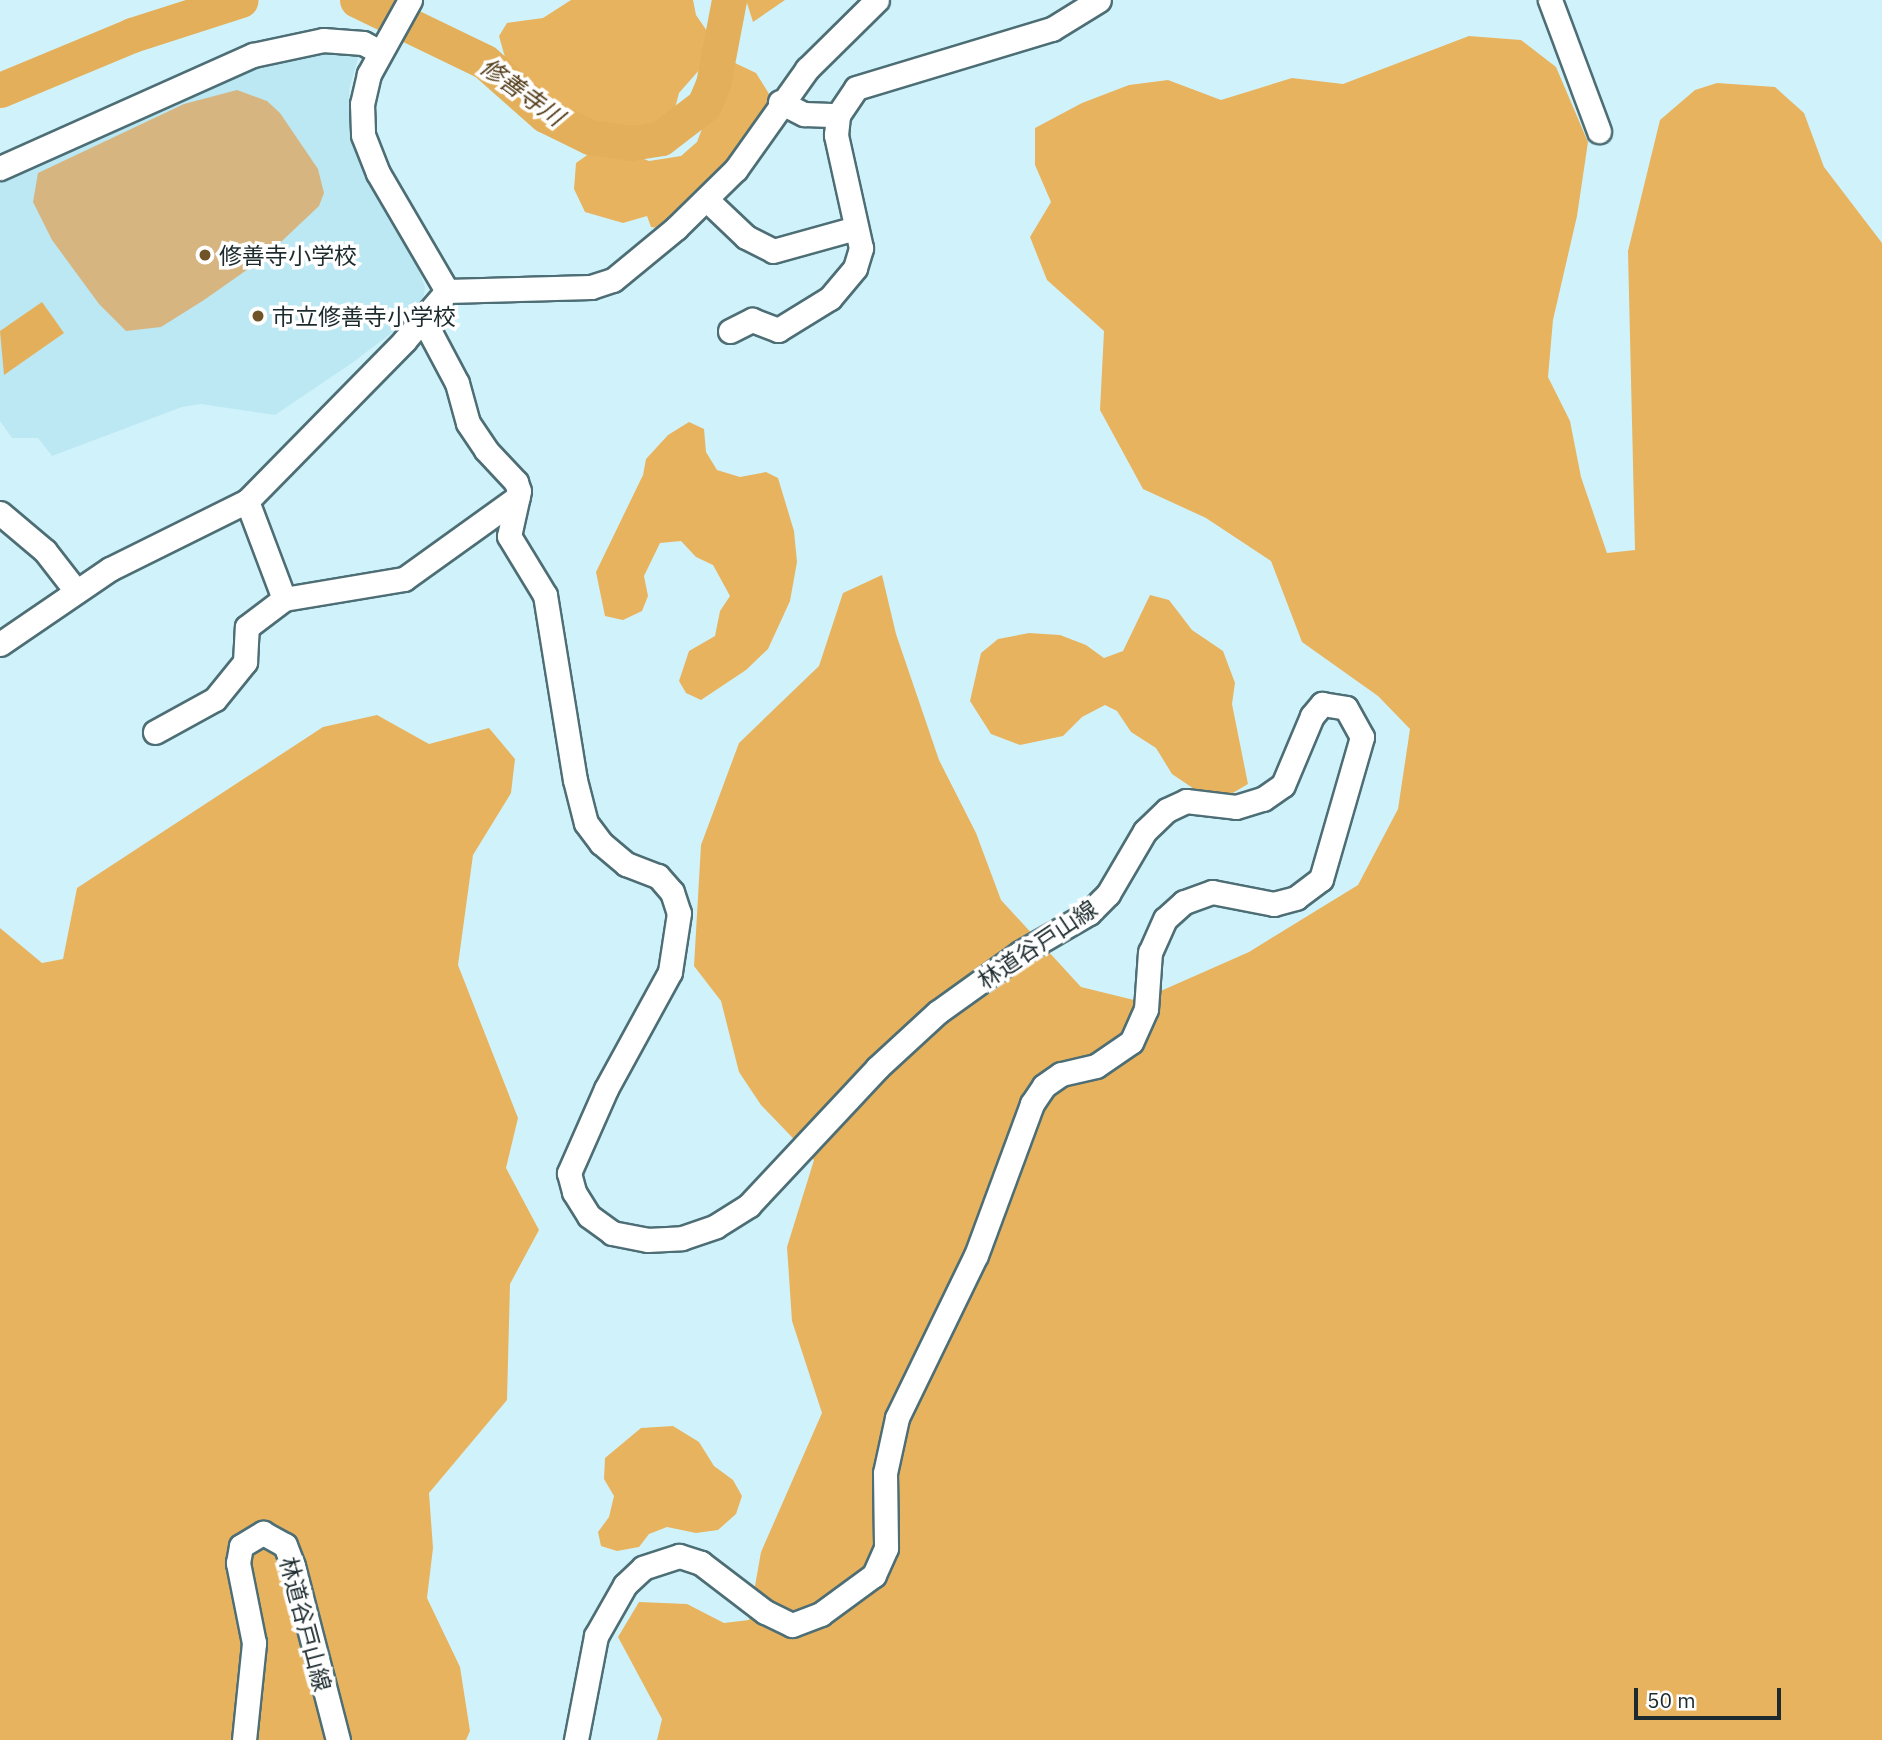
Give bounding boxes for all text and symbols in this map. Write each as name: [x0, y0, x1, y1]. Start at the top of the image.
water label: 修善寺川: [475, 52, 569, 132]
place label: 修善寺小学校: [219, 241, 357, 269]
marker: 修善寺小学校: [197, 247, 213, 263]
place label: 市立修善寺小学校: [272, 302, 456, 330]
marker: 市立修善寺小学校: [250, 308, 266, 324]
street label: 林道谷戸山線: [972, 894, 1102, 994]
street label: 林道谷戸山線: [275, 1554, 337, 1694]
scale bar: [1637, 1674, 1784, 1718]
text: 50 m: [1647, 1686, 1696, 1714]

